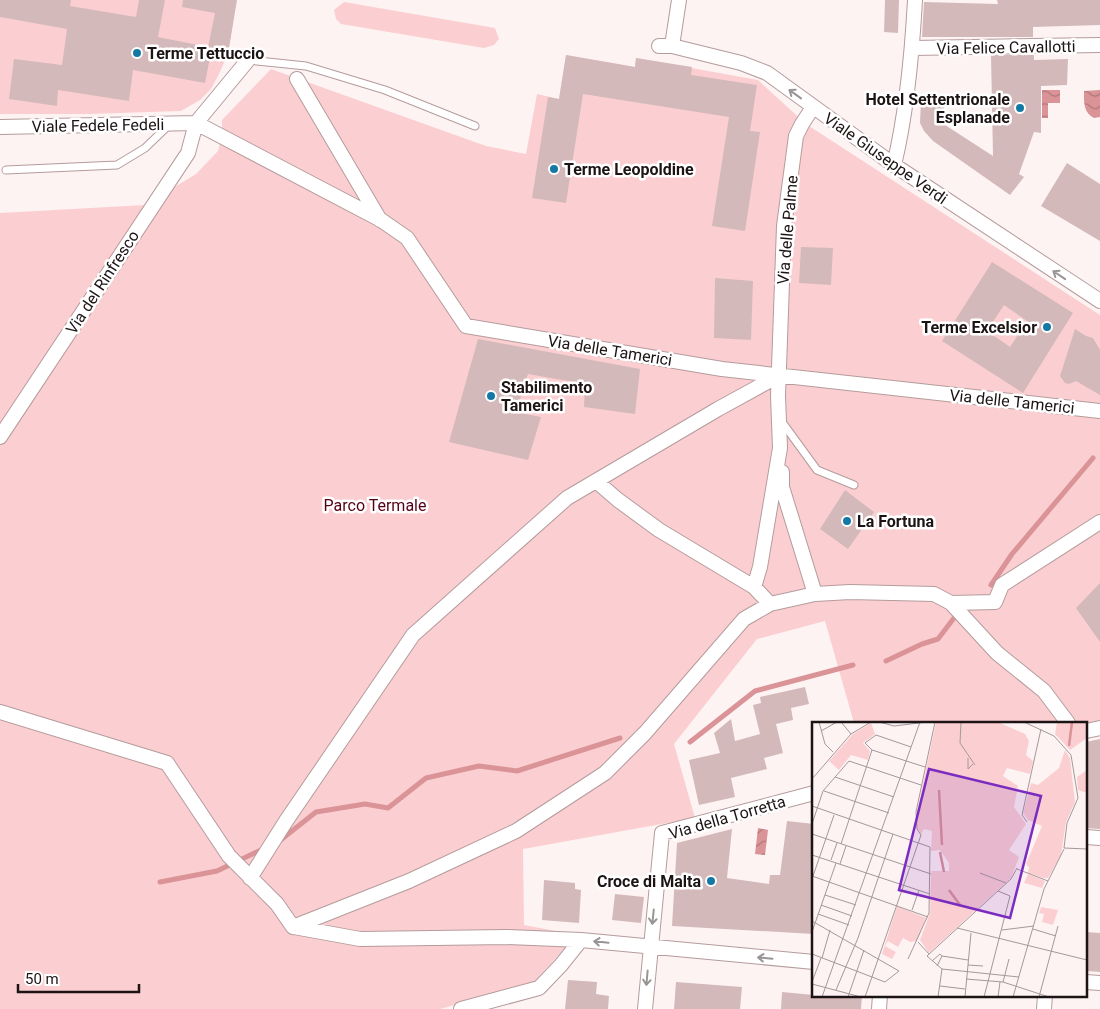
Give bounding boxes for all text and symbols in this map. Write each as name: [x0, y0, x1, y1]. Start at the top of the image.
street label: Via Felice Cavallotti: [936, 37, 1076, 58]
place label: Terme Tettuccio: [147, 44, 264, 63]
marker: Terme Tettuccio: [131, 47, 143, 59]
one-way arrow: [788, 89, 802, 99]
place label: Hotel Settentrionale Esplanade: [866, 90, 1010, 127]
marker: Hotel Settentrionale Esplanade: [1014, 102, 1026, 114]
street label: Viale Giuseppe Verdi: [820, 109, 951, 208]
street label: Viale Fedele Fedeli: [32, 115, 164, 136]
place label: Terme Leopoldine: [564, 160, 694, 179]
marker: Terme Leopoldine: [548, 163, 560, 175]
street label: Via delle Palme: [773, 175, 802, 285]
street label: Via del Rinfresco: [62, 227, 143, 338]
one-way arrow: [1053, 269, 1067, 279]
place label: Terme Excelsior: [921, 318, 1037, 337]
marker: Terme Excelsior: [1041, 321, 1053, 333]
street label: Via delle Tamerici: [546, 331, 673, 370]
place label: Stabilimento Tamerici: [501, 378, 592, 415]
street label: Via delle Tamerici: [948, 385, 1075, 418]
marker: Stabilimento Tamerici: [485, 390, 497, 402]
park label: Parco Termale: [324, 496, 426, 515]
place label: La Fortuna: [857, 512, 934, 531]
marker: La Fortuna: [841, 515, 853, 527]
inset map: [812, 722, 1088, 996]
street label: Via della Torretta: [667, 792, 788, 843]
place label: Croce di Malta: [597, 872, 701, 891]
marker: Croce di Malta: [705, 875, 717, 887]
one-way arrow: [648, 908, 658, 924]
one-way arrow: [594, 937, 610, 947]
one-way arrow: [758, 953, 774, 963]
scale bar: [18, 962, 139, 994]
text: 50 m: [25, 970, 59, 988]
one-way arrow: [643, 970, 652, 986]

